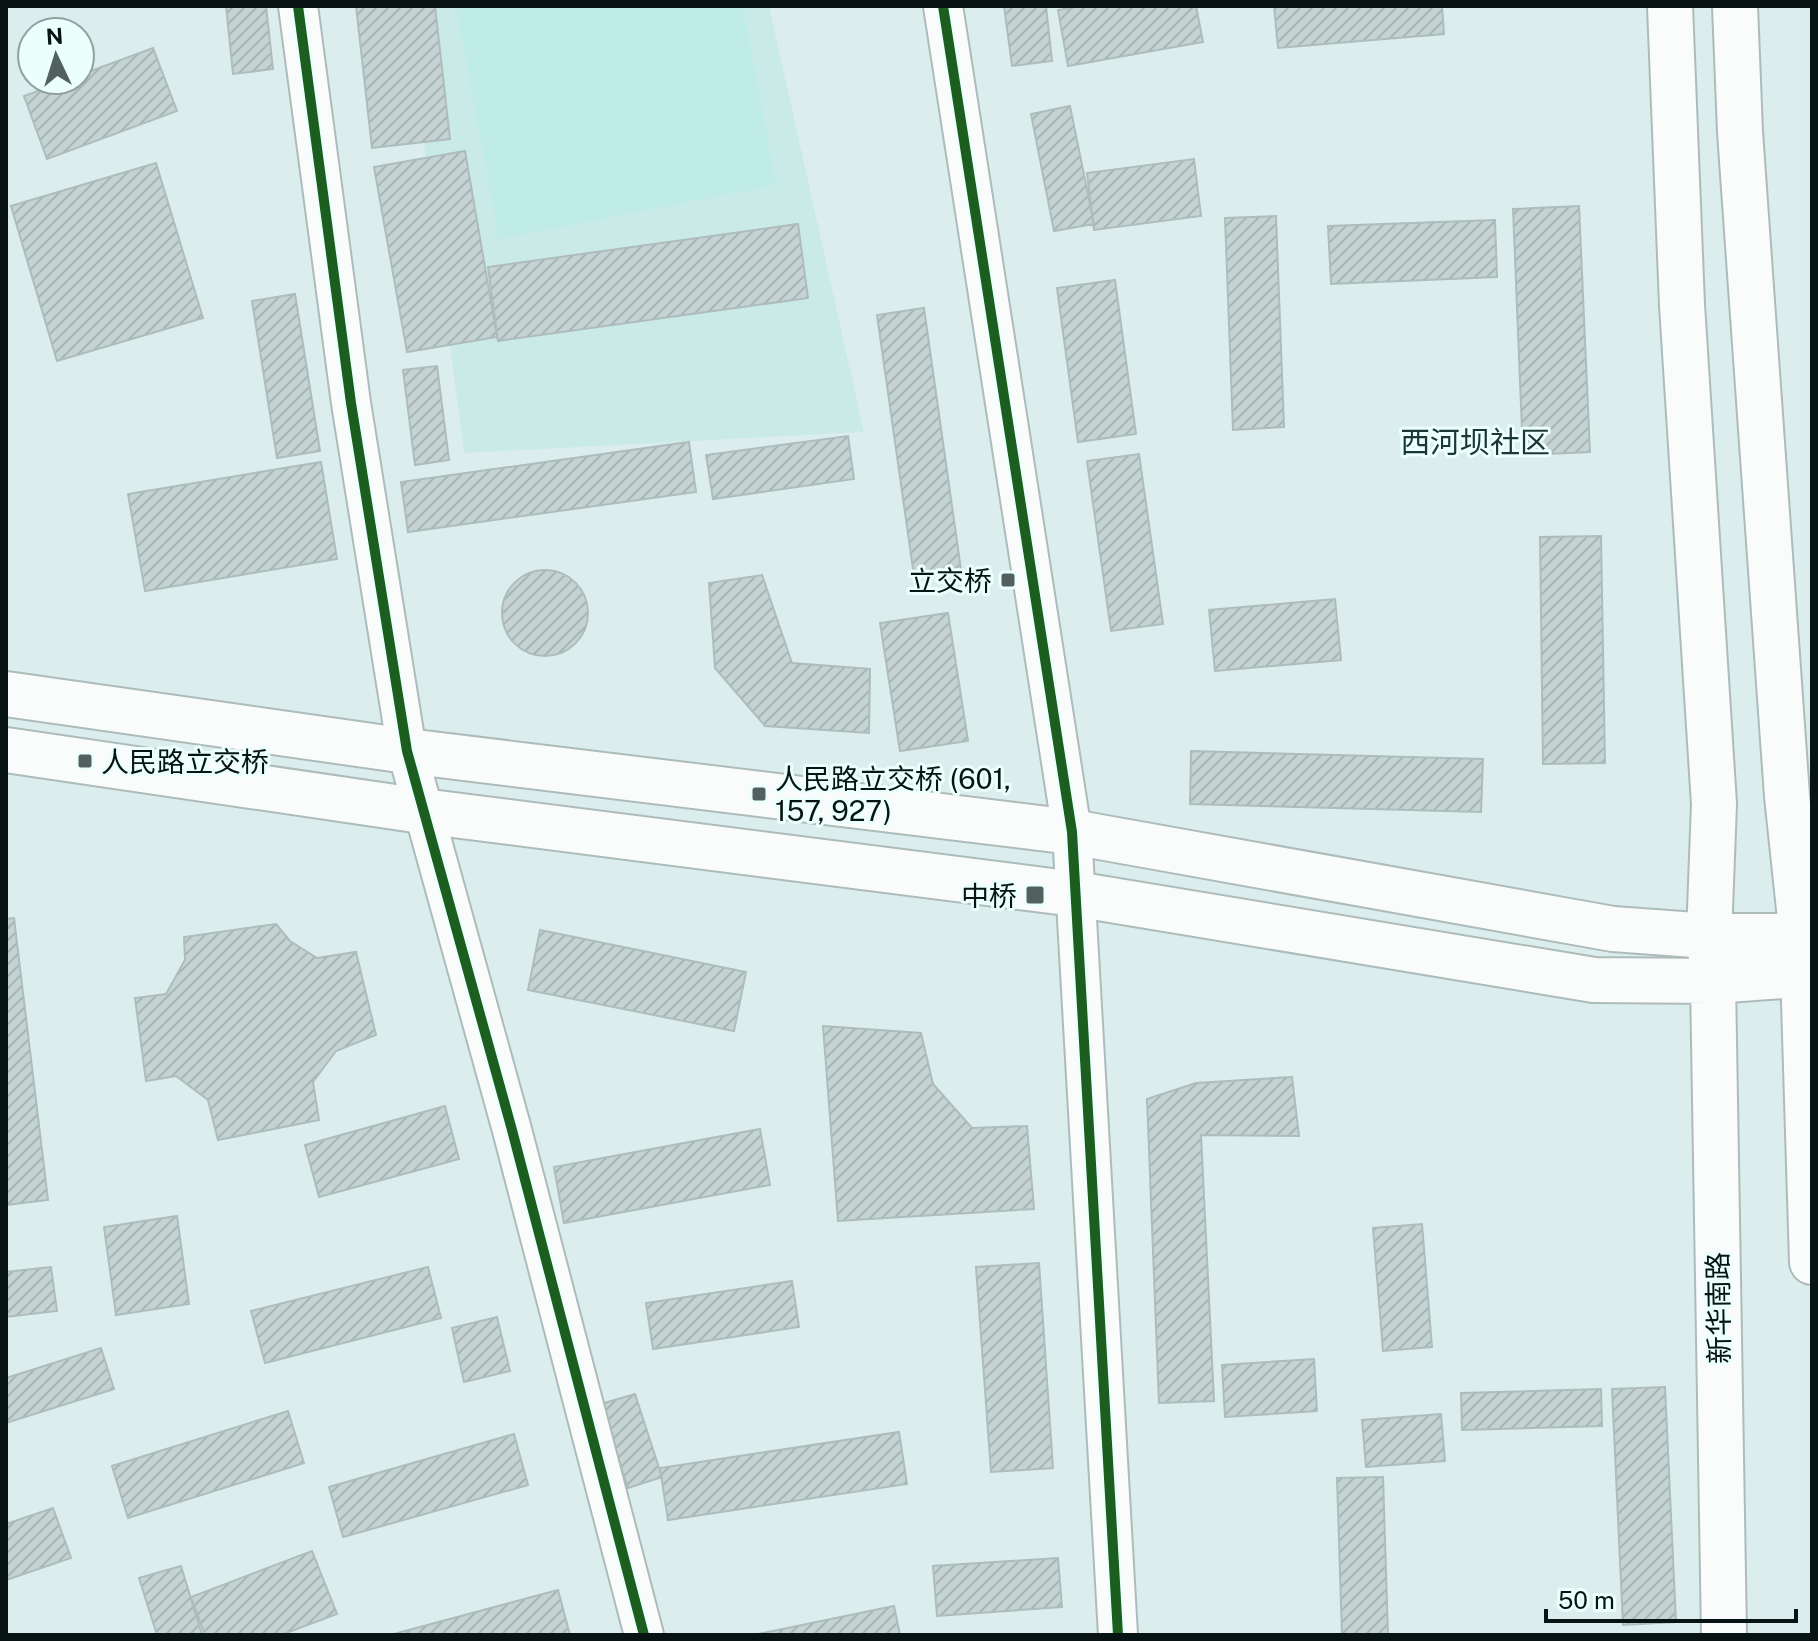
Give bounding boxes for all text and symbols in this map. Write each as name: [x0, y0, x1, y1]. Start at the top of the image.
north arrow: [16, 16, 96, 96]
text: N: [45, 22, 64, 50]
district label: 西河坝社区: [1400, 424, 1550, 460]
place label: 立交桥: [908, 564, 992, 597]
marker: 立交桥: [999, 571, 1017, 589]
place label: 人民路立交桥: [101, 745, 269, 778]
marker: 人民路立交桥: [76, 752, 94, 770]
place label: 人民路立交桥 (601, 157, 927): [775, 762, 1011, 827]
marker: 人民路立交桥 (601, 157, 927): [750, 785, 768, 803]
place label: 中桥: [961, 879, 1017, 912]
marker: 中桥: [1024, 884, 1046, 906]
street label: 新华南路: [1701, 1252, 1735, 1364]
scale bar: [1546, 1573, 1796, 1623]
text: 50 m: [1558, 1586, 1615, 1614]

